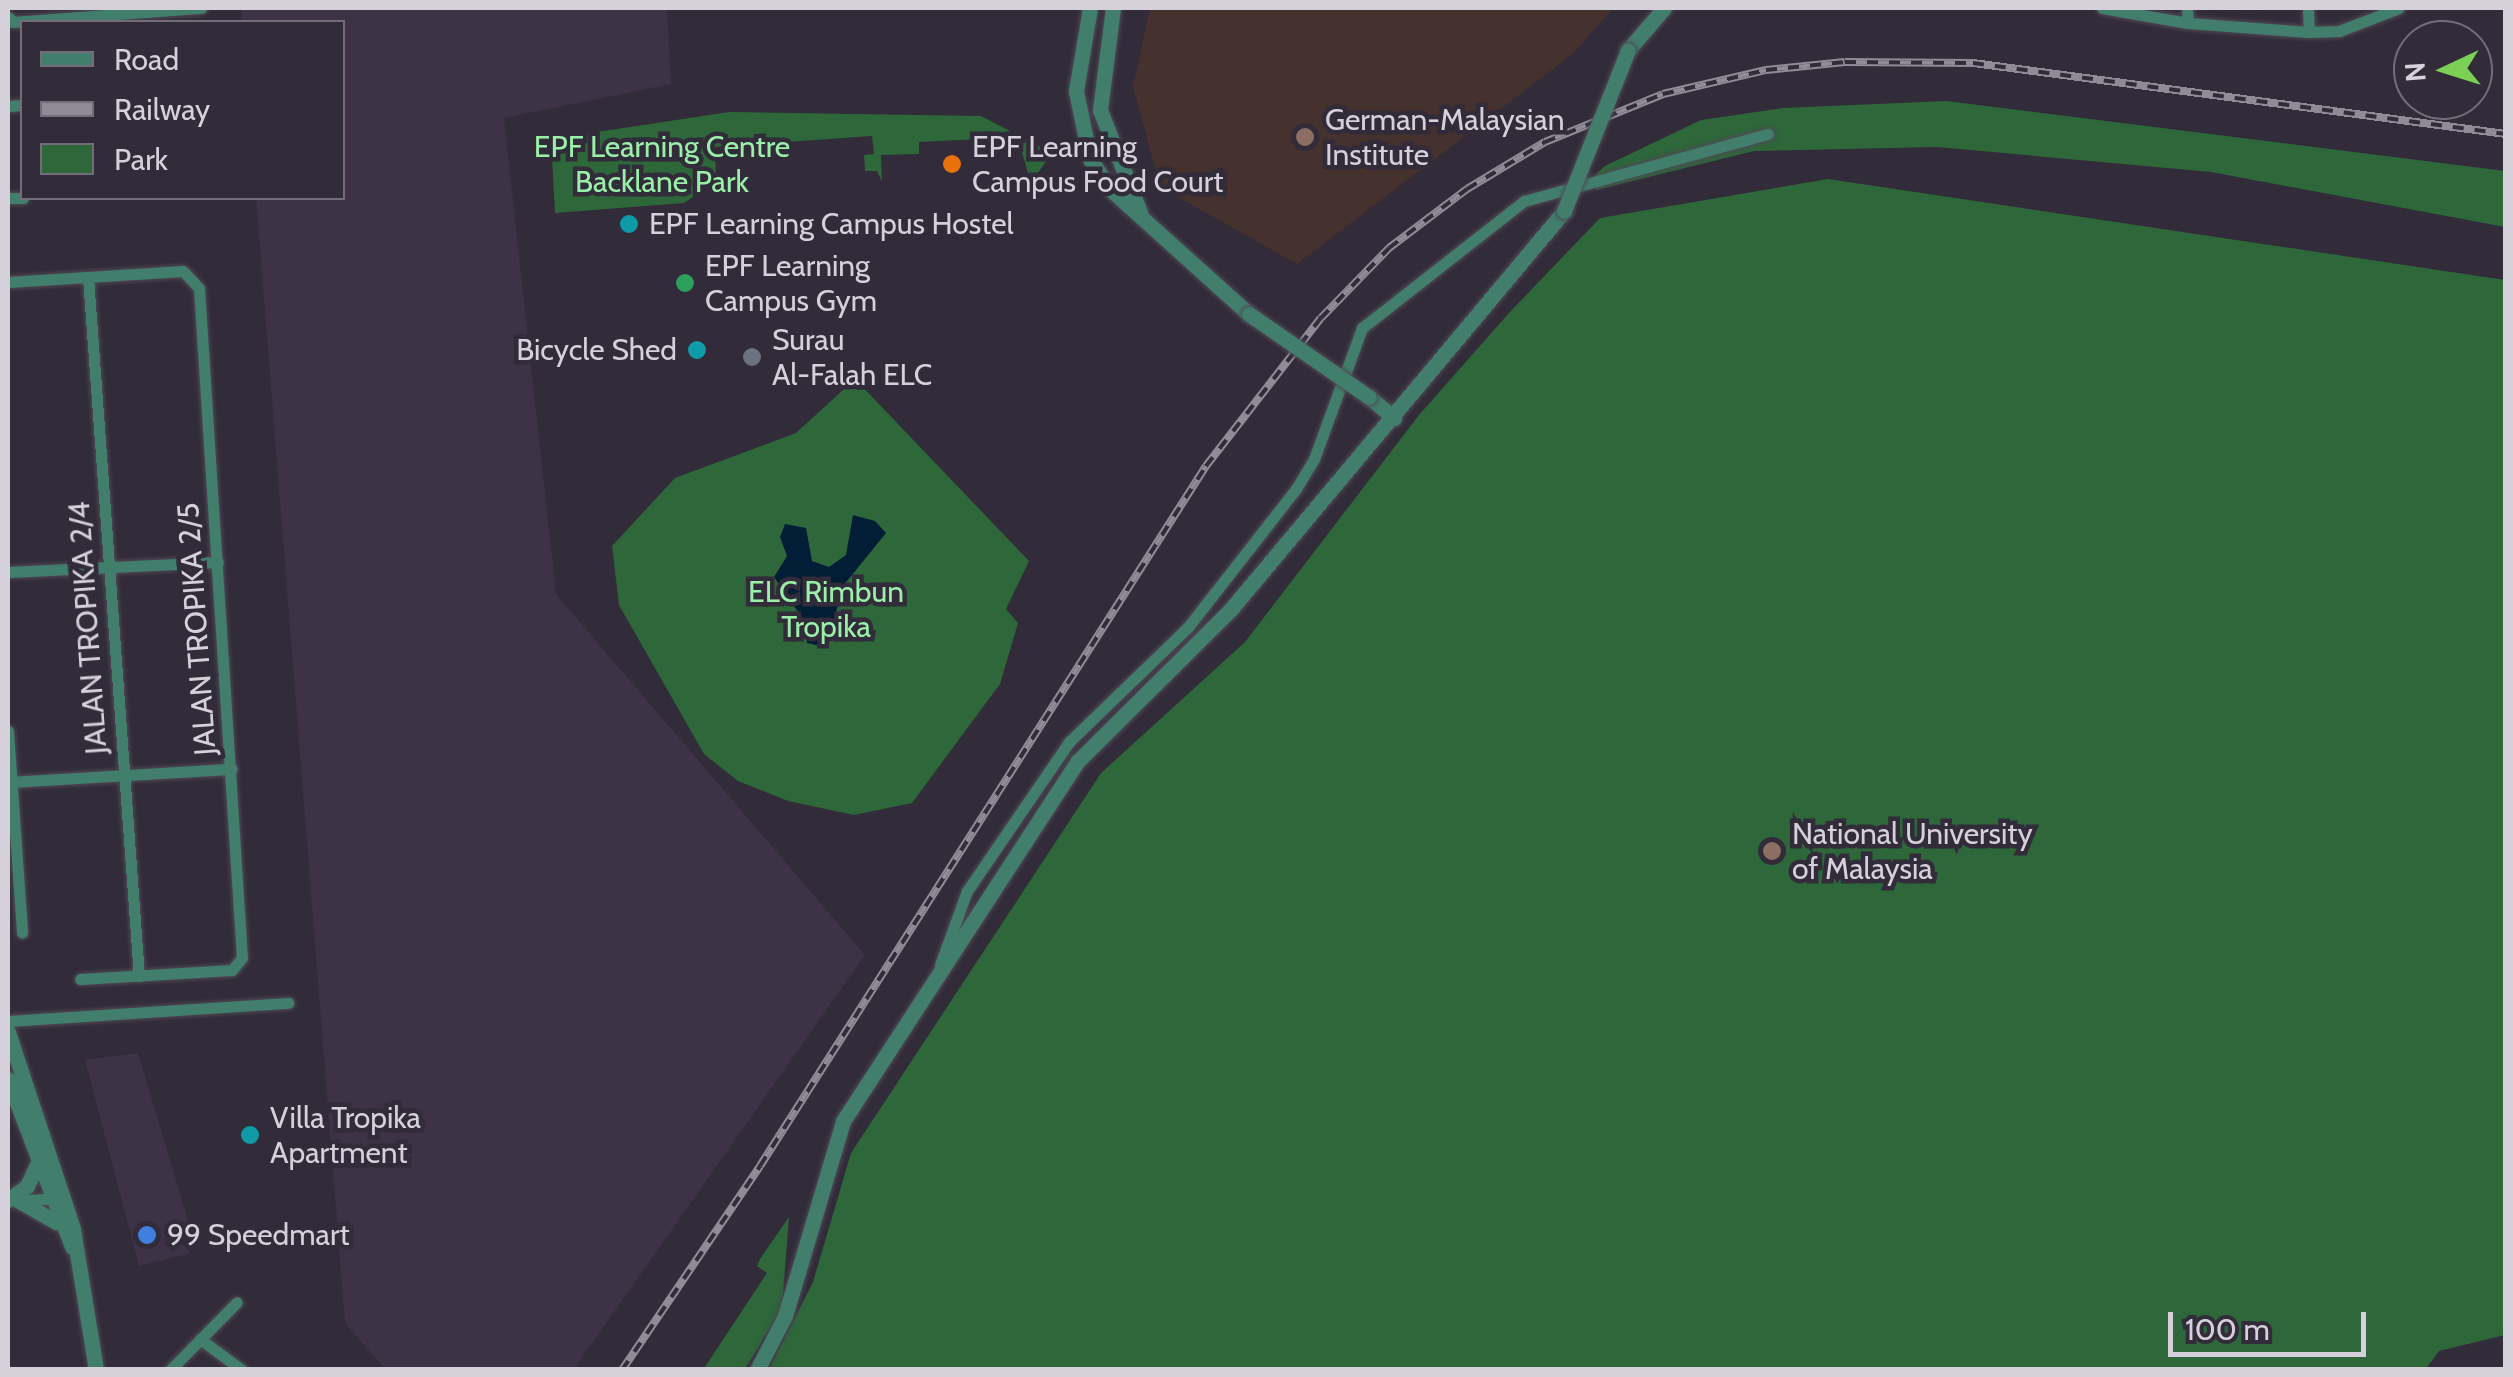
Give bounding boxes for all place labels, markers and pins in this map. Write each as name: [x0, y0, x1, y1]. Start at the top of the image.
place label: German-Malaysian Institute: [1325, 102, 1564, 172]
marker: German-Malaysian Institute: [1294, 126, 1316, 148]
place label: EPF Learning Campus Food Court: [972, 129, 1223, 200]
marker: EPF Learning Campus Food Court: [941, 153, 963, 175]
place label: EPF Learning Campus Hostel: [649, 206, 1014, 242]
marker: EPF Learning Campus Hostel: [618, 213, 640, 235]
place label: EPF Learning Campus Gym: [705, 248, 877, 318]
marker: EPF Learning Campus Gym: [674, 272, 696, 294]
place label: Surau Al-Falah ELC: [772, 322, 932, 392]
place label: Bicycle Shed: [516, 332, 677, 368]
marker: Bicycle Shed: [686, 339, 708, 361]
marker: Surau Al-Falah ELC: [741, 346, 763, 368]
place label: National University of Malaysia: [1792, 816, 2033, 886]
marker: National University of Malaysia: [1761, 840, 1783, 862]
place label: Villa Tropika Apartment: [270, 1100, 421, 1170]
marker: Villa Tropika Apartment: [239, 1124, 261, 1146]
place label: 99 Speedmart: [167, 1217, 350, 1253]
marker: 99 Speedmart: [136, 1224, 158, 1246]

